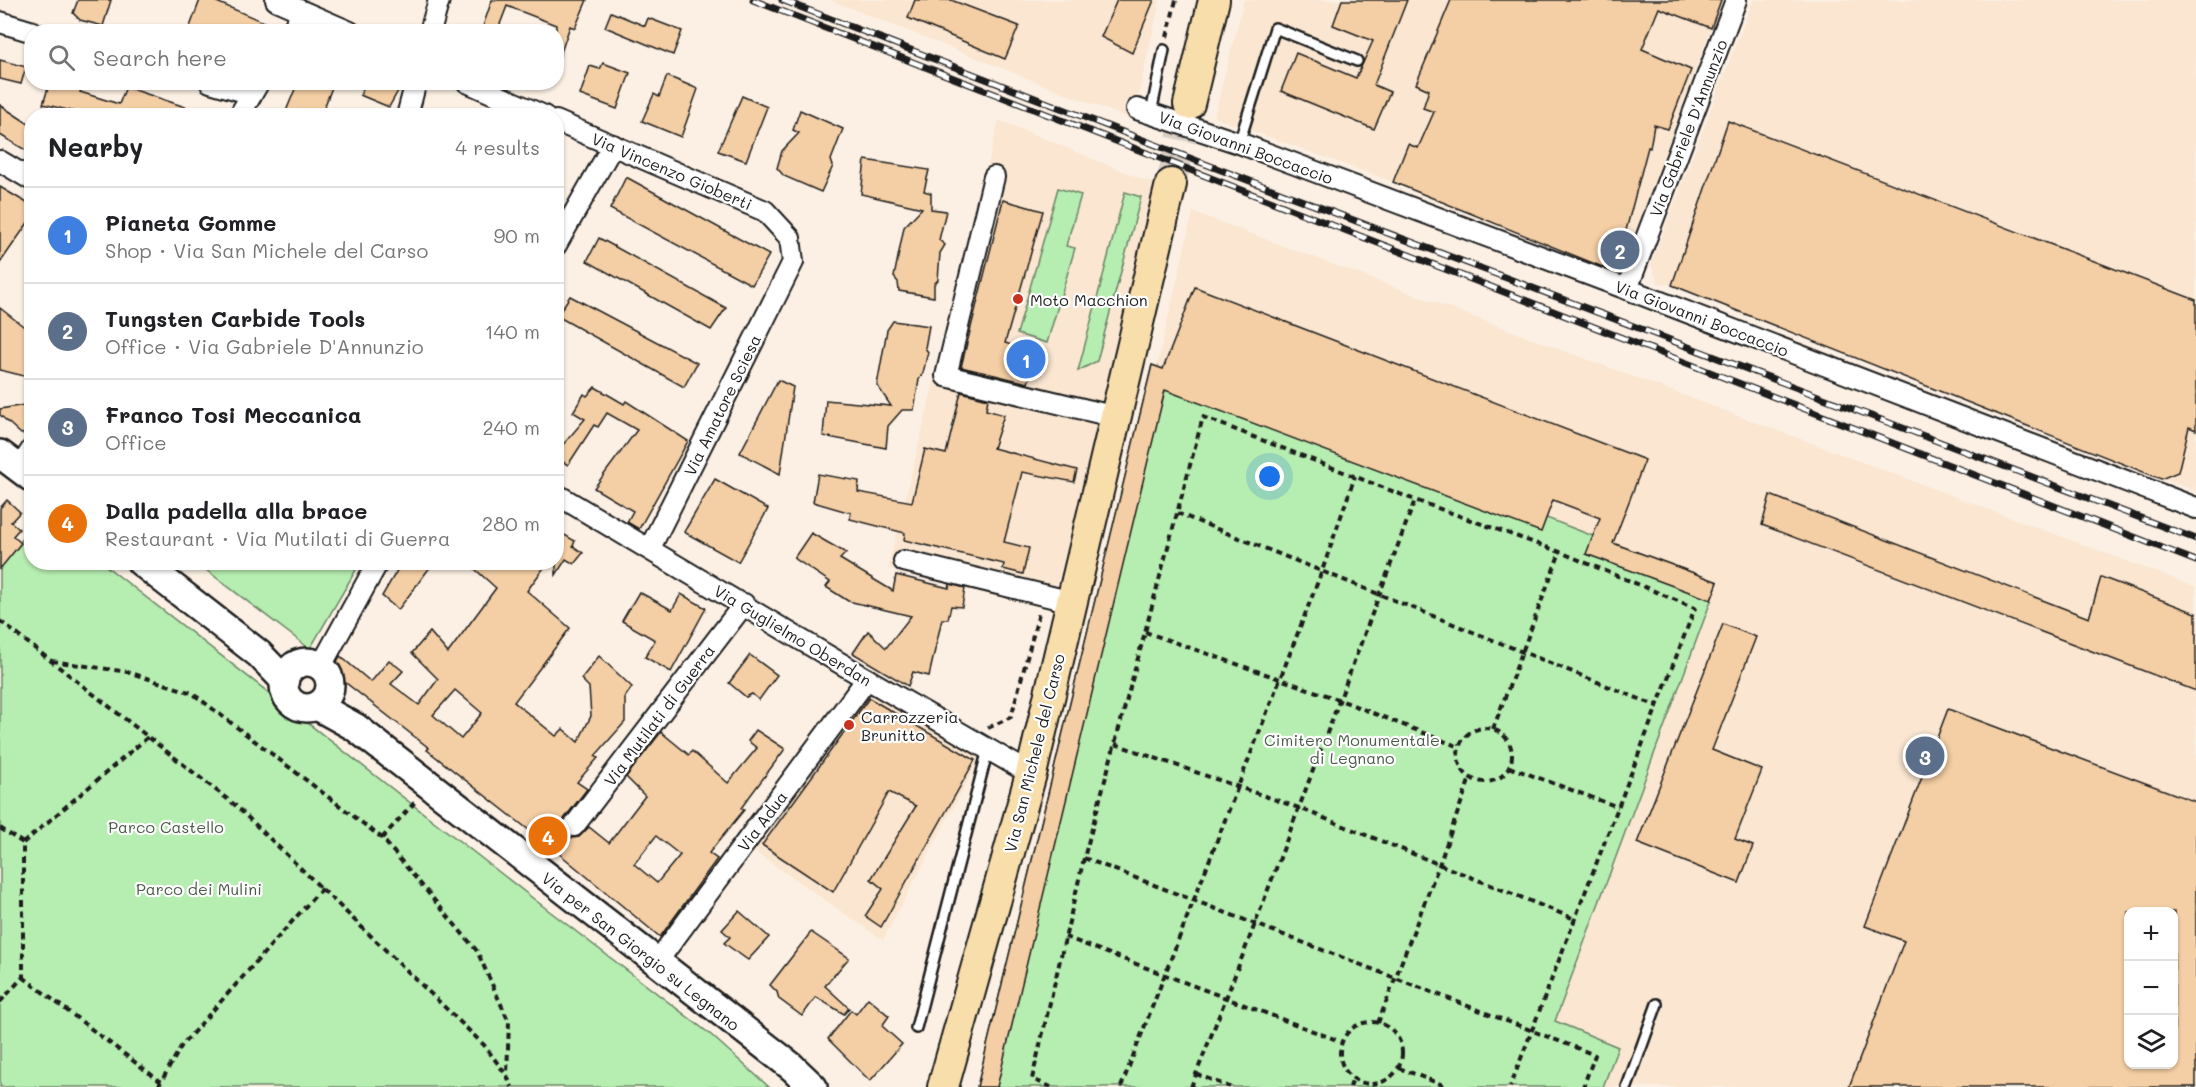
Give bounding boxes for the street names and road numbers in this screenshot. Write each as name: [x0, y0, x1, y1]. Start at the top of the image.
street label: Via Gabriele D'Annunzio: [1644, 36, 1732, 220]
street label: Via Giovanni Boccaccio: [1156, 106, 1336, 188]
street label: Via Vincenzo Gioberti: [589, 128, 755, 214]
street label: Via Giovanni Boccaccio: [1612, 275, 1792, 361]
street label: Via Amatore Sciesa: [679, 331, 765, 479]
street label: Via Guglielmo Oberdan: [710, 580, 876, 690]
street label: Via Mutilati di Guerra: [599, 640, 719, 790]
street label: Via San Michele del Carso: [999, 651, 1069, 855]
street label: Via Adua: [732, 787, 792, 855]
street label: Via per San Giorgio su Legnano: [538, 867, 744, 1035]

